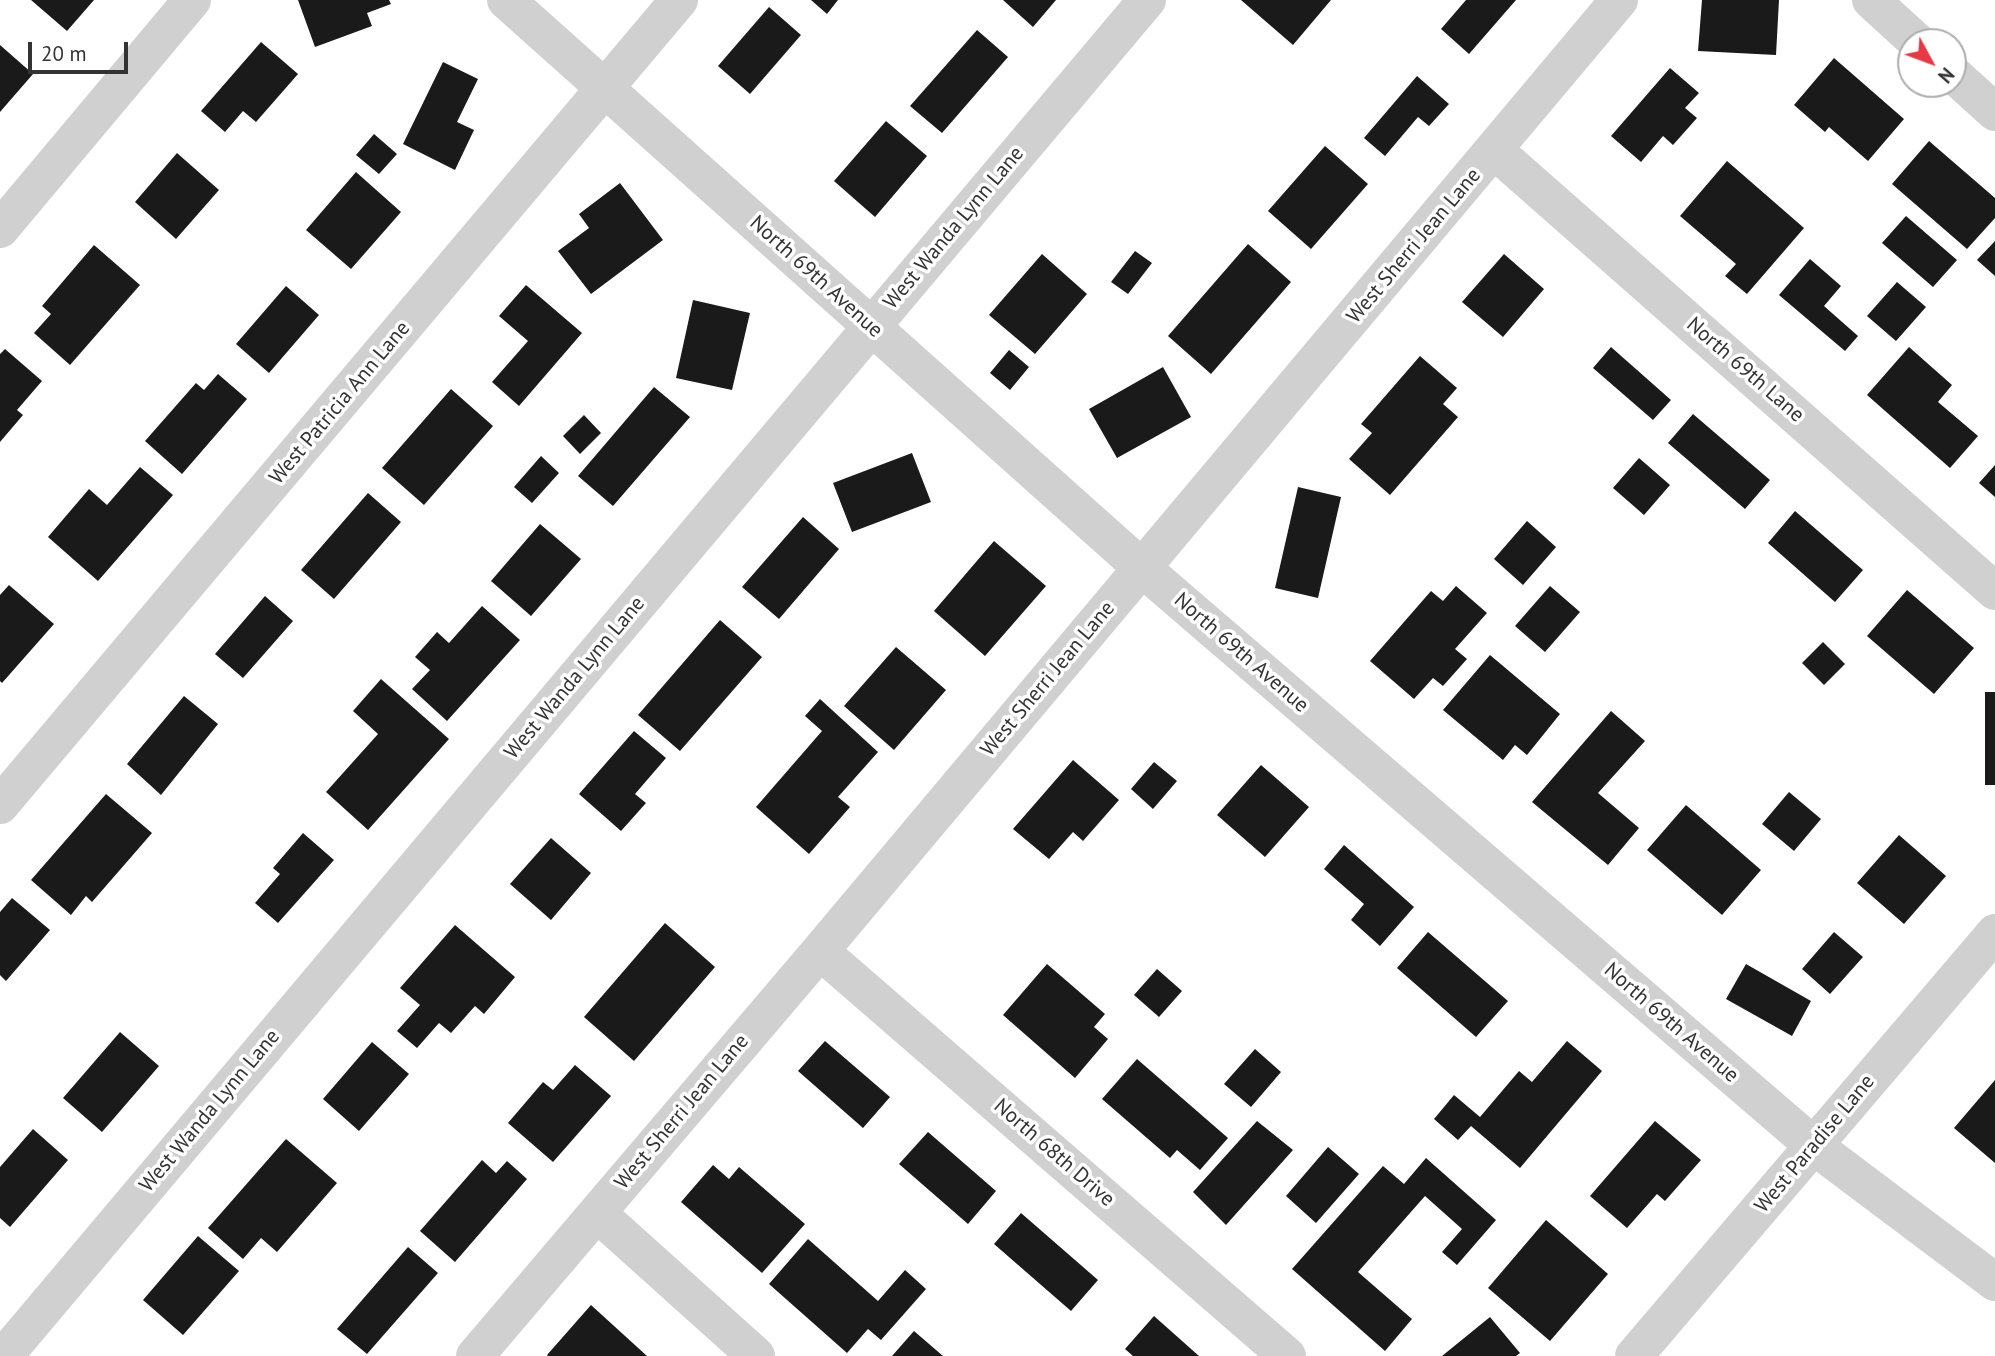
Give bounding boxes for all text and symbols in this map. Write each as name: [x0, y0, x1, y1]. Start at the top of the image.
scale bar: [32, 28, 131, 72]
north arrow: [1897, 28, 1967, 98]
text: 20 m: [41, 40, 87, 67]
text: N: [1933, 63, 1959, 88]
street label: West Wanda Lynn Lane: [879, 142, 1029, 314]
street label: West Sherri Jean Lane: [1342, 163, 1486, 329]
street label: North 69th Avenue: [744, 211, 888, 343]
street label: North 69th Lane: [1681, 312, 1809, 428]
street label: West Patricia Ann Lane: [264, 316, 416, 490]
street label: North 69th Avenue: [1169, 588, 1313, 718]
street label: West Wanda Lynn Lane: [500, 592, 650, 764]
street label: West Sherri Jean Lane: [976, 596, 1120, 762]
street label: North 69th Avenue: [1599, 958, 1743, 1088]
street label: West Wanda Lynn Lane: [135, 1025, 285, 1197]
street label: West Sherri Jean Lane: [610, 1029, 754, 1195]
street label: West Paradise Lane: [1750, 1070, 1880, 1218]
street label: North 68th Drive: [989, 1094, 1119, 1212]

